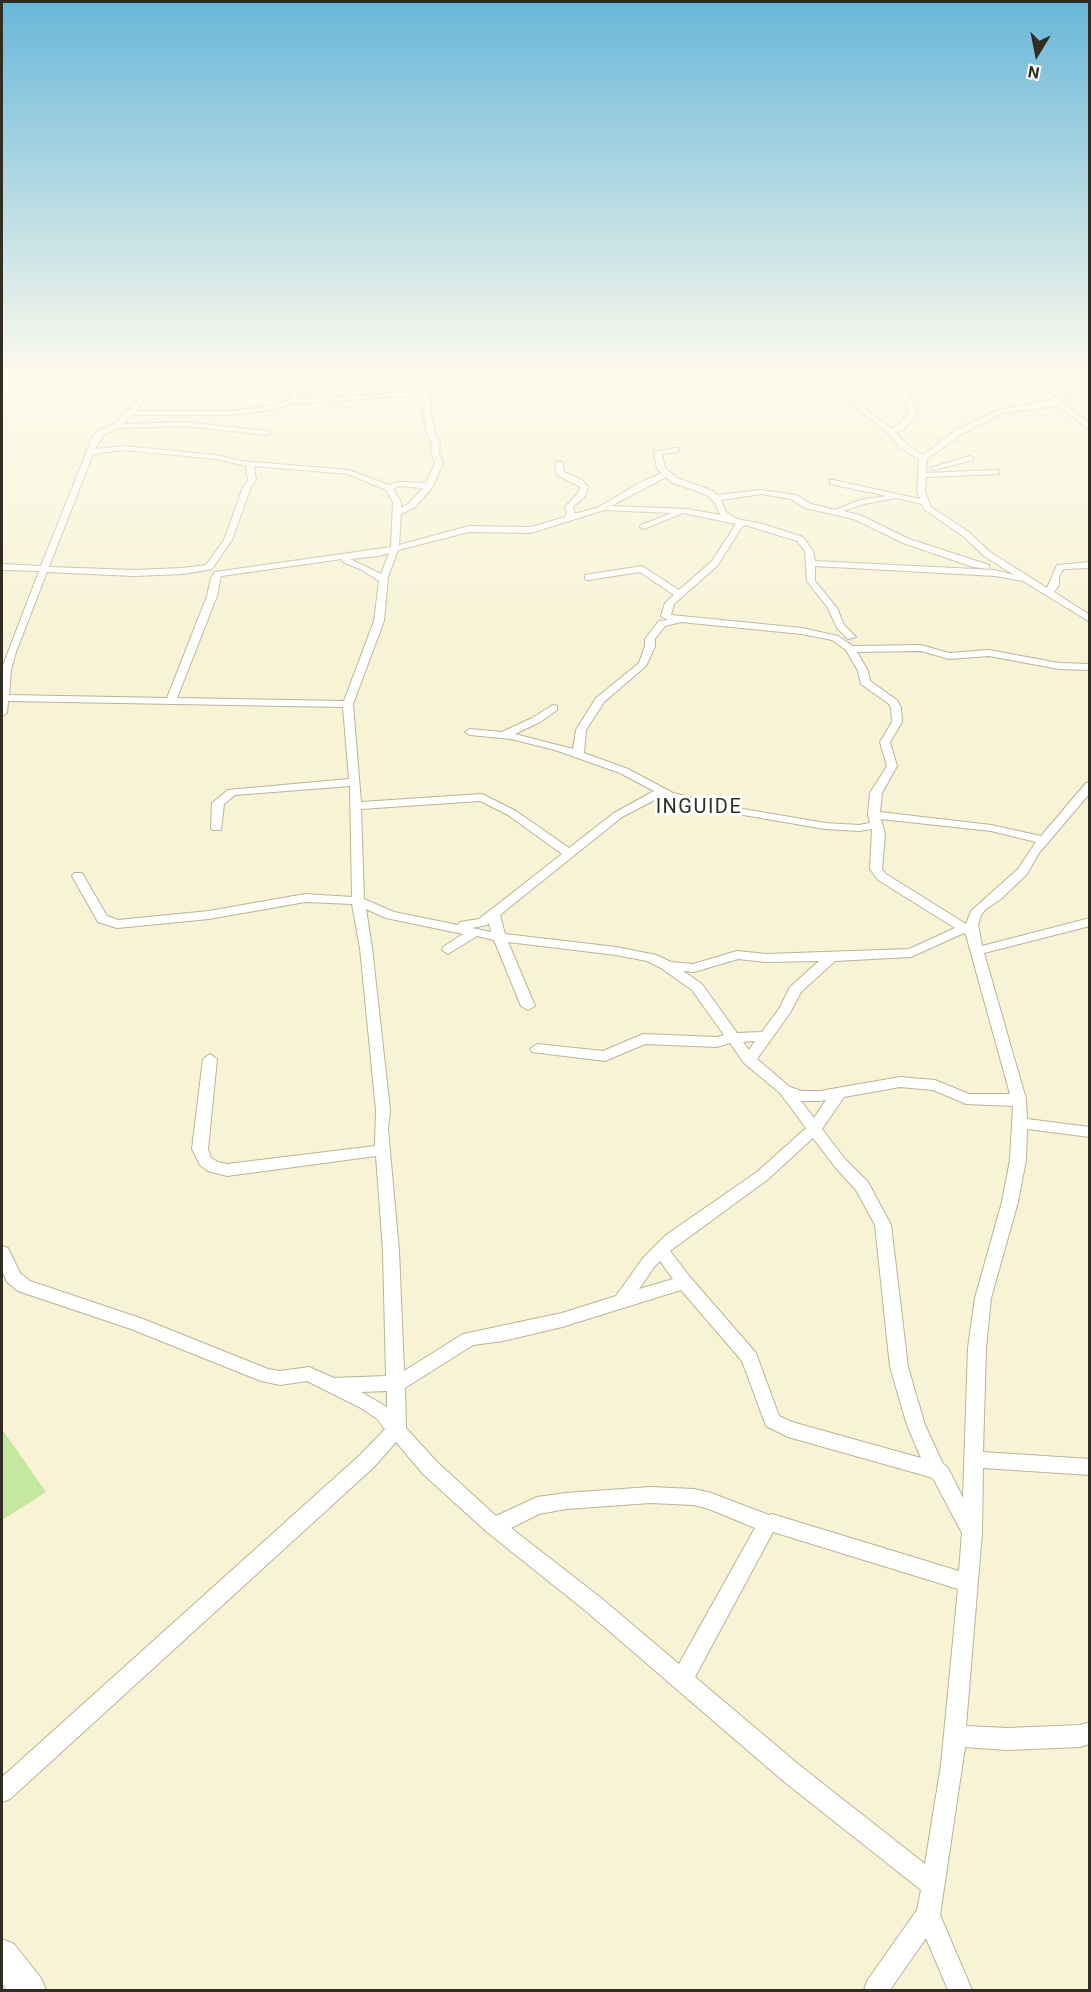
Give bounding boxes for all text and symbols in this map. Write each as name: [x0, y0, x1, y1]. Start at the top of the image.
north arrow: [1007, 24, 1067, 84]
text: N: [1027, 62, 1041, 83]
district label: INGUIDE: [656, 796, 742, 820]

